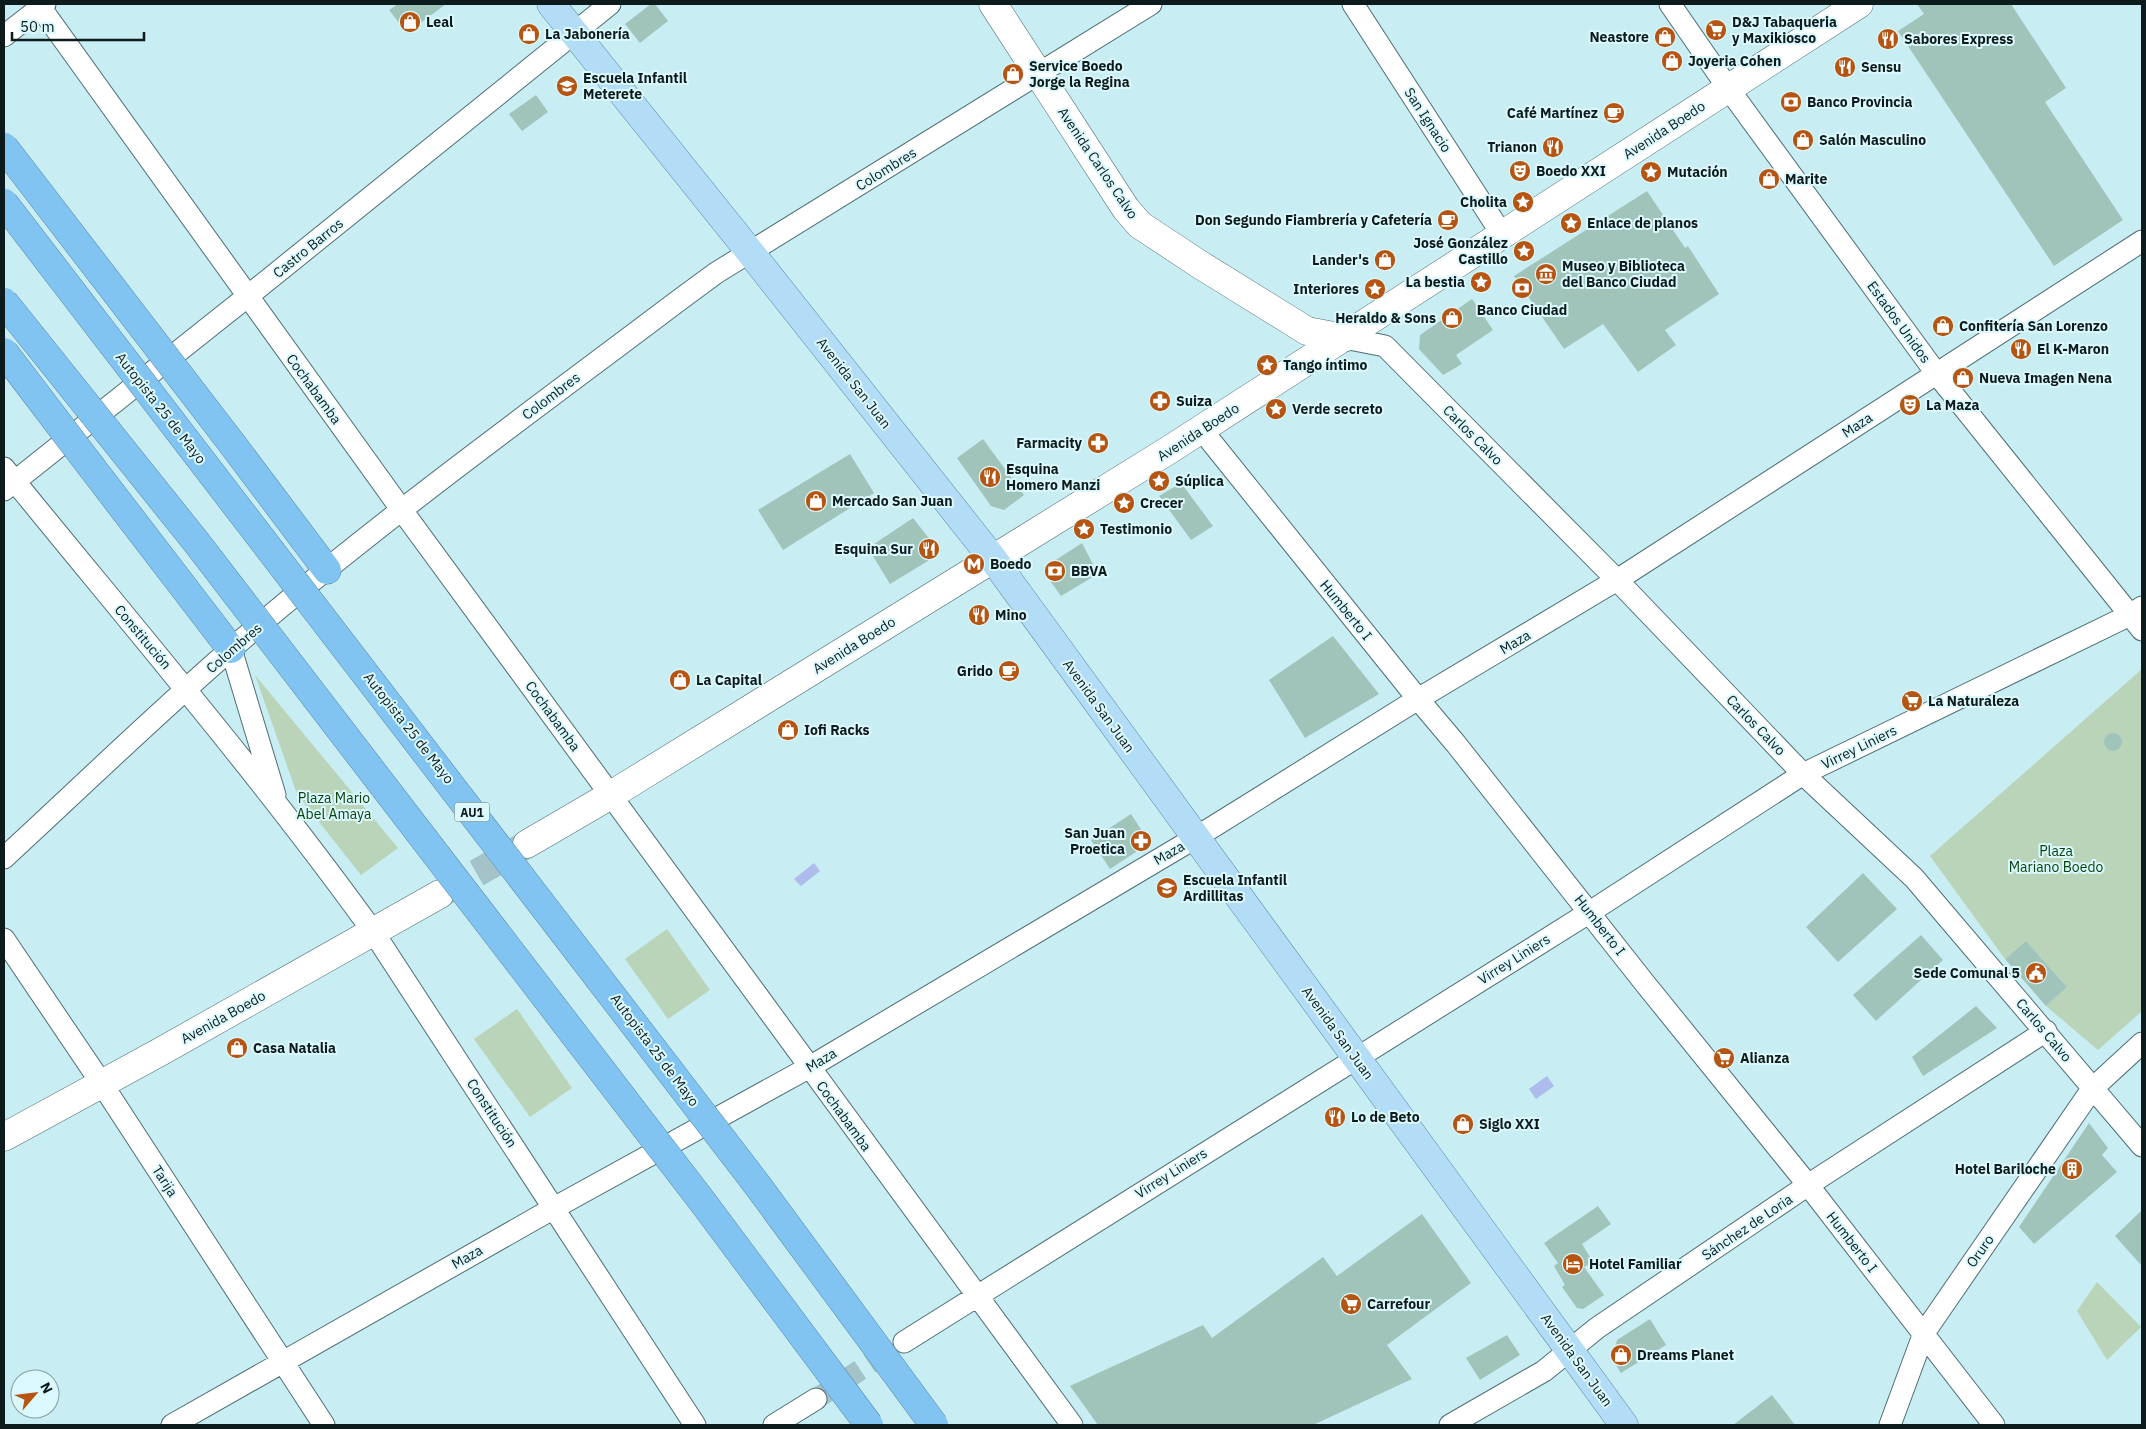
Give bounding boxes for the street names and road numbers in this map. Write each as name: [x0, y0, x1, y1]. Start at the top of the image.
street label: San Ignacio: [1400, 84, 1456, 156]
street label: Avenida Boedo: [1620, 97, 1709, 163]
street label: Avenida Carlos Calvo: [1054, 104, 1142, 222]
street label: Colombres: [852, 143, 920, 195]
street label: Castro Barros: [269, 214, 347, 282]
street label: Estados Unidos: [1863, 277, 1935, 367]
street label: Avenida San Juan: [813, 334, 895, 432]
street label: Autopista 25 de Mayo: [112, 349, 210, 467]
street label: Cochabamba: [282, 350, 346, 428]
street label: Colombres: [518, 368, 584, 424]
street label: Avenida Boedo: [1154, 399, 1243, 465]
street label: Carlos Calvo: [1439, 401, 1507, 469]
street label: Maza: [1838, 408, 1876, 441]
street label: Humberto I: [1316, 576, 1376, 644]
street label: Constitución: [111, 601, 175, 673]
street label: Avenida Boedo: [809, 612, 899, 678]
street label: Colombres: [202, 619, 266, 677]
street label: Maza: [1496, 626, 1534, 658]
street label: Avenida San Juan: [1059, 656, 1139, 756]
street label: Autopista 25 de Mayo: [360, 669, 458, 787]
street label: Cochabamba: [521, 677, 585, 755]
street label: Carlos Calvo: [1723, 691, 1790, 759]
street label: Virrey Liniers: [1818, 721, 1900, 773]
road number: AU1: [454, 802, 490, 822]
street label: Maza: [1150, 837, 1188, 869]
street label: Humberto I: [1571, 891, 1629, 959]
street label: Virrey Liniers: [1475, 930, 1554, 988]
street label: Avenida San Juan: [1298, 983, 1378, 1083]
street label: Avenida Boedo: [177, 986, 269, 1048]
street label: Autopista 25 de Mayo: [607, 990, 703, 1110]
street label: Carlos Calvo: [2012, 995, 2076, 1066]
street label: Maza: [802, 1044, 840, 1076]
street label: Constitución: [463, 1075, 521, 1151]
street label: Cochabamba: [812, 1077, 876, 1155]
street label: Virrey Liniers: [1132, 1144, 1211, 1202]
street label: Tarija: [148, 1162, 182, 1201]
street label: Sánchez de Loria: [1698, 1190, 1796, 1264]
street label: Humberto I: [1823, 1208, 1881, 1276]
street label: Oruro: [1962, 1231, 1998, 1271]
street label: Maza: [448, 1241, 486, 1273]
street label: Avenida San Juan: [1537, 1310, 1617, 1410]

